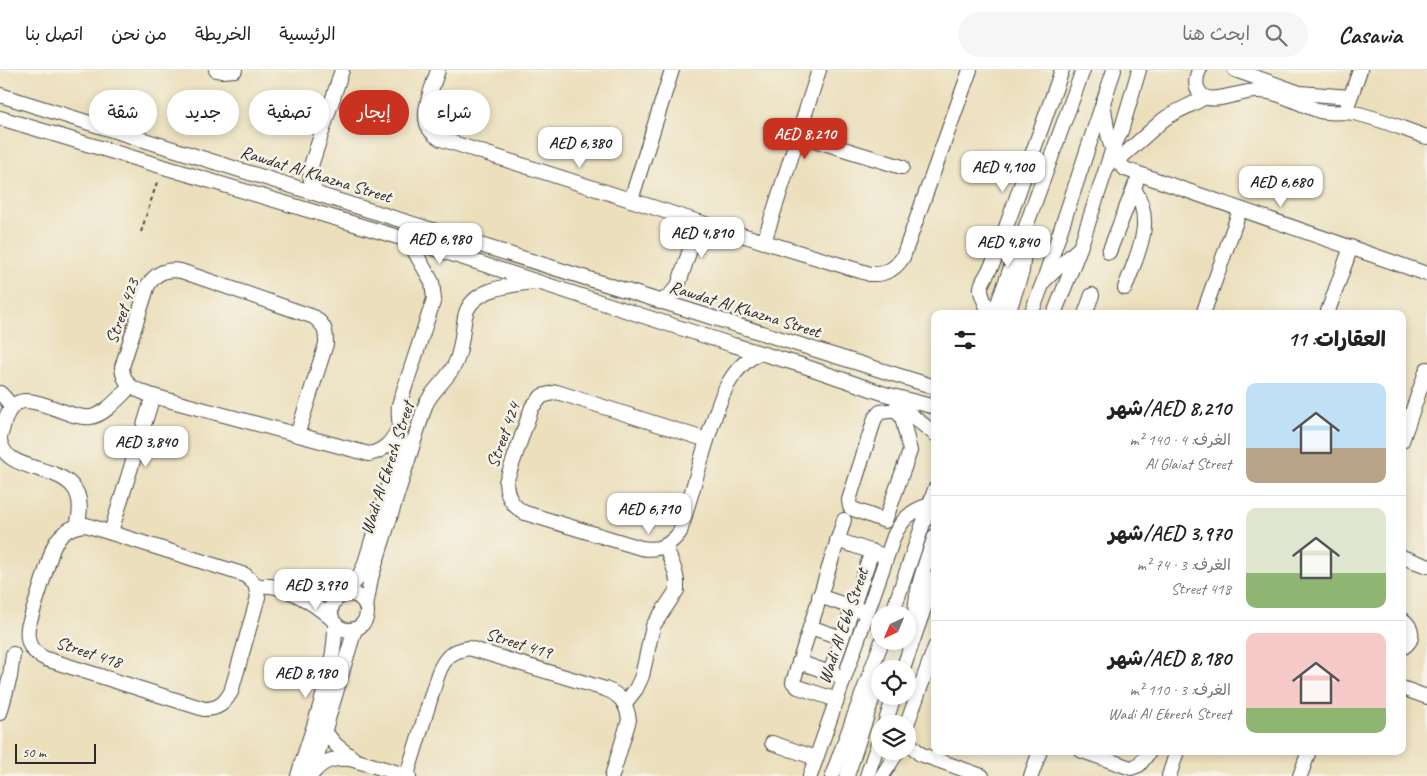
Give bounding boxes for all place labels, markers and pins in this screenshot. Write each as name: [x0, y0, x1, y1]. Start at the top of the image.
pin: AED 8,210: [748, 118, 862, 160]
pin: AED 6,380: [523, 126, 637, 169]
pin: AED 4,100: [946, 150, 1060, 193]
pin: AED 6,680: [1224, 166, 1338, 208]
pin: AED 4,810: [645, 216, 759, 259]
pin: AED 6,980: [383, 222, 497, 265]
pin: AED 4,840: [951, 226, 1065, 268]
pin: AED 3,840: [89, 426, 203, 468]
pin: AED 6,710: [592, 492, 706, 535]
pin: AED 3,970: [259, 568, 373, 611]
pin: AED 8,180: [249, 656, 363, 699]

